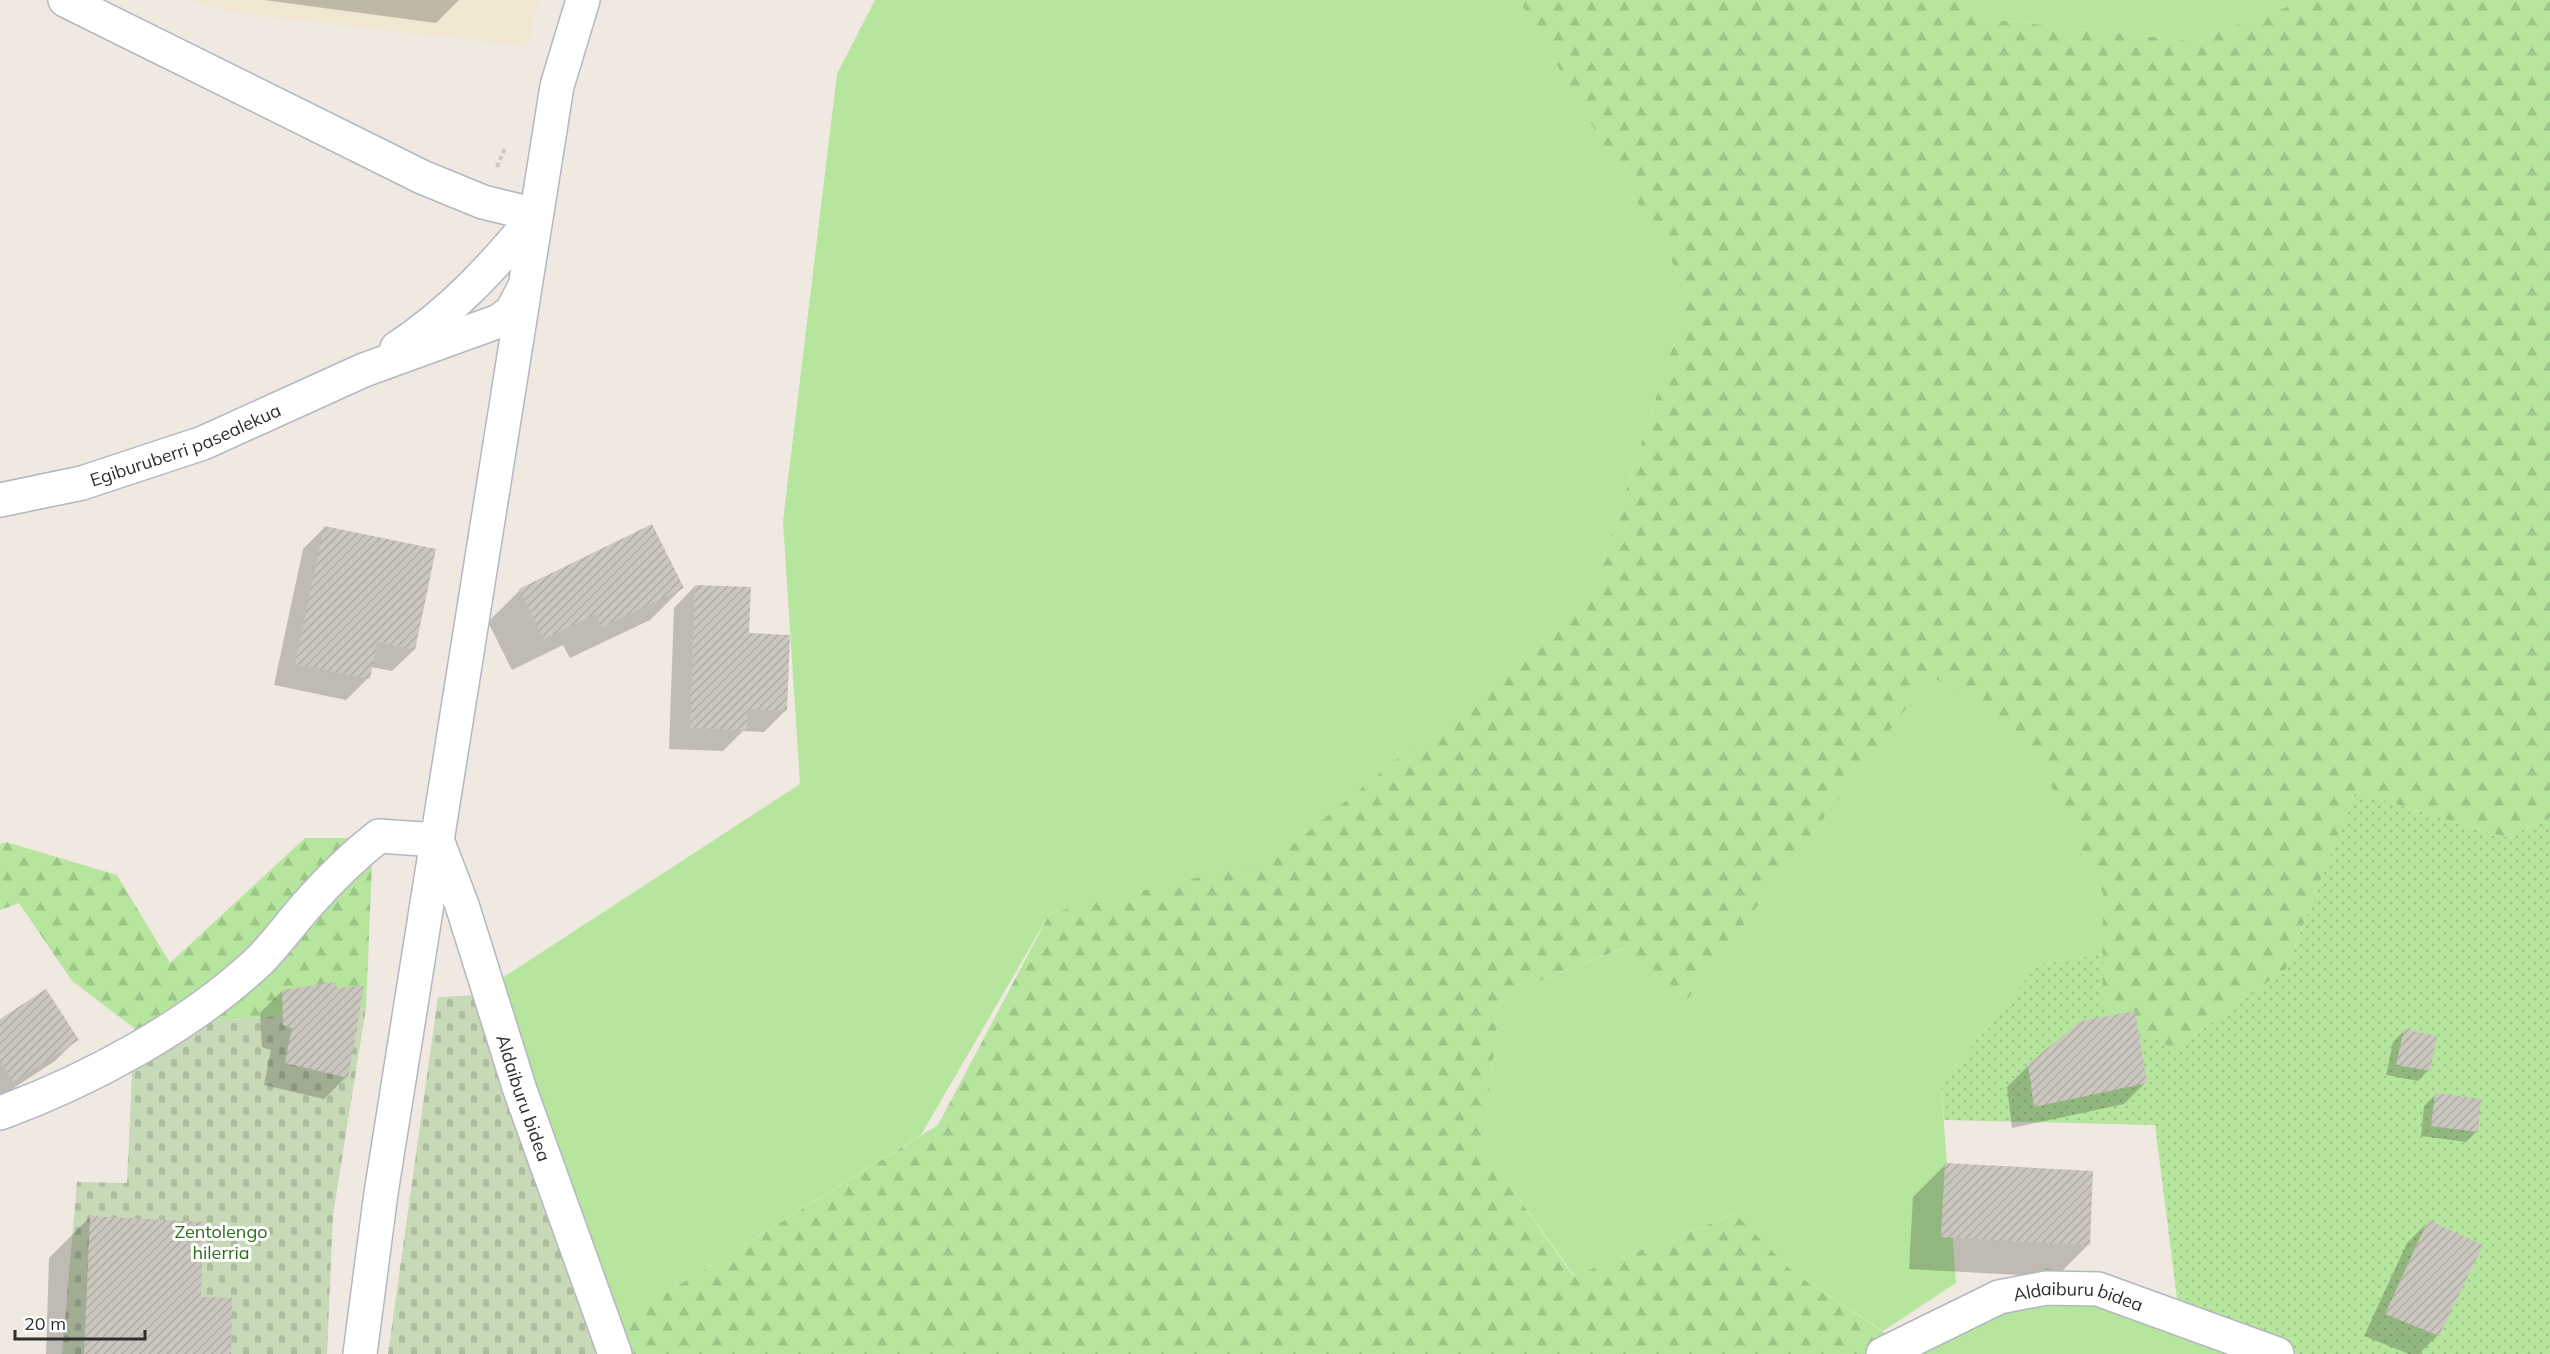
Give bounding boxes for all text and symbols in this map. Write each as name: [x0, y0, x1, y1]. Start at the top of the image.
street label: Egiburuberri pasealekua: [87, 398, 284, 491]
street label: Aldaiburu bidea: [492, 1031, 556, 1164]
park label: Zentolengo hilerria: [174, 1220, 268, 1264]
street label: Aldaiburu bidea: [2011, 1276, 2146, 1316]
scale bar: [15, 1303, 146, 1341]
text: 20 m: [24, 1312, 66, 1335]

